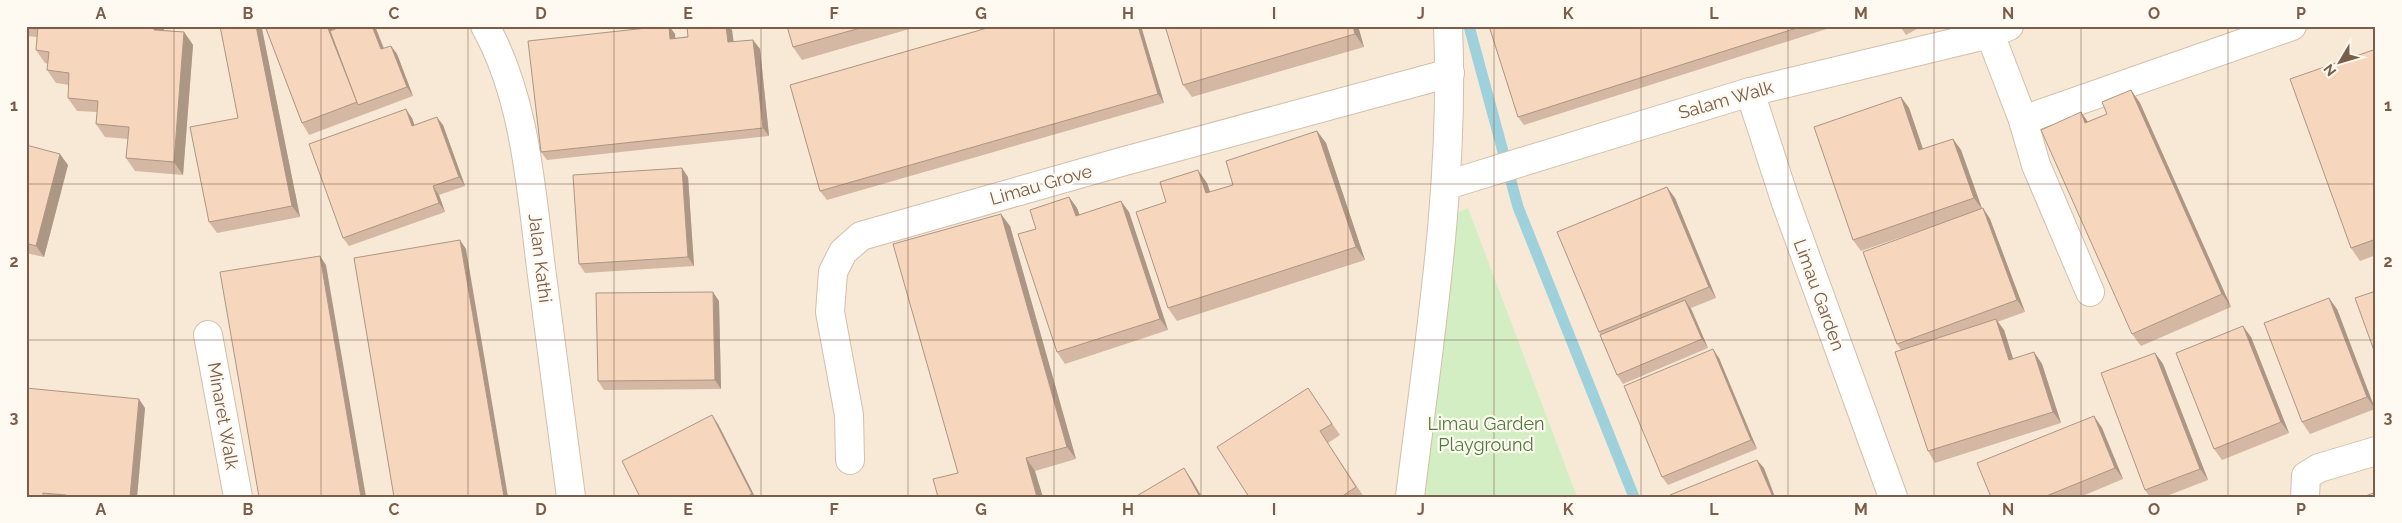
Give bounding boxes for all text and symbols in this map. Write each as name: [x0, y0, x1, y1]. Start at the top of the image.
text: A: [96, 4, 107, 23]
text: B: [243, 4, 254, 23]
text: C: [389, 4, 400, 23]
text: D: [535, 4, 547, 23]
text: E: [683, 4, 693, 23]
text: F: [829, 4, 839, 23]
text: G: [975, 4, 987, 23]
text: H: [1122, 4, 1134, 23]
text: I: [1272, 4, 1276, 23]
text: J: [1417, 4, 1425, 23]
text: K: [1563, 4, 1574, 23]
text: L: [1709, 4, 1719, 23]
text: M: [1854, 4, 1868, 23]
text: N: [2002, 4, 2014, 23]
text: O: [2148, 4, 2160, 23]
text: P: [2296, 4, 2306, 23]
north arrow: [2314, 38, 2364, 88]
text: N: [2320, 61, 2339, 79]
street label: Salam Walk: [1676, 76, 1776, 123]
text: 1: [10, 96, 18, 115]
text: 1: [2384, 96, 2392, 115]
street label: Limau Grove: [987, 160, 1095, 209]
street label: Jalan Kathi: [525, 212, 556, 304]
street label: Limau Garden: [1790, 236, 1849, 353]
text: 2: [9, 252, 19, 271]
text: 2: [2383, 252, 2393, 271]
street label: Minaret Walk: [204, 361, 243, 472]
text: 3: [10, 408, 19, 427]
text: 3: [2384, 408, 2393, 427]
park label: Limau Garden Playground: [1427, 413, 1545, 455]
text: A: [96, 500, 107, 519]
text: B: [243, 500, 254, 519]
text: C: [389, 500, 400, 519]
text: D: [535, 500, 547, 519]
text: E: [683, 500, 693, 519]
text: F: [829, 500, 839, 519]
text: G: [975, 500, 987, 519]
text: H: [1122, 500, 1134, 519]
text: I: [1272, 500, 1276, 519]
text: J: [1417, 500, 1425, 519]
text: K: [1563, 500, 1574, 519]
text: L: [1709, 500, 1719, 519]
text: M: [1854, 500, 1868, 519]
text: N: [2002, 500, 2014, 519]
text: O: [2148, 500, 2160, 519]
text: P: [2296, 500, 2306, 519]

